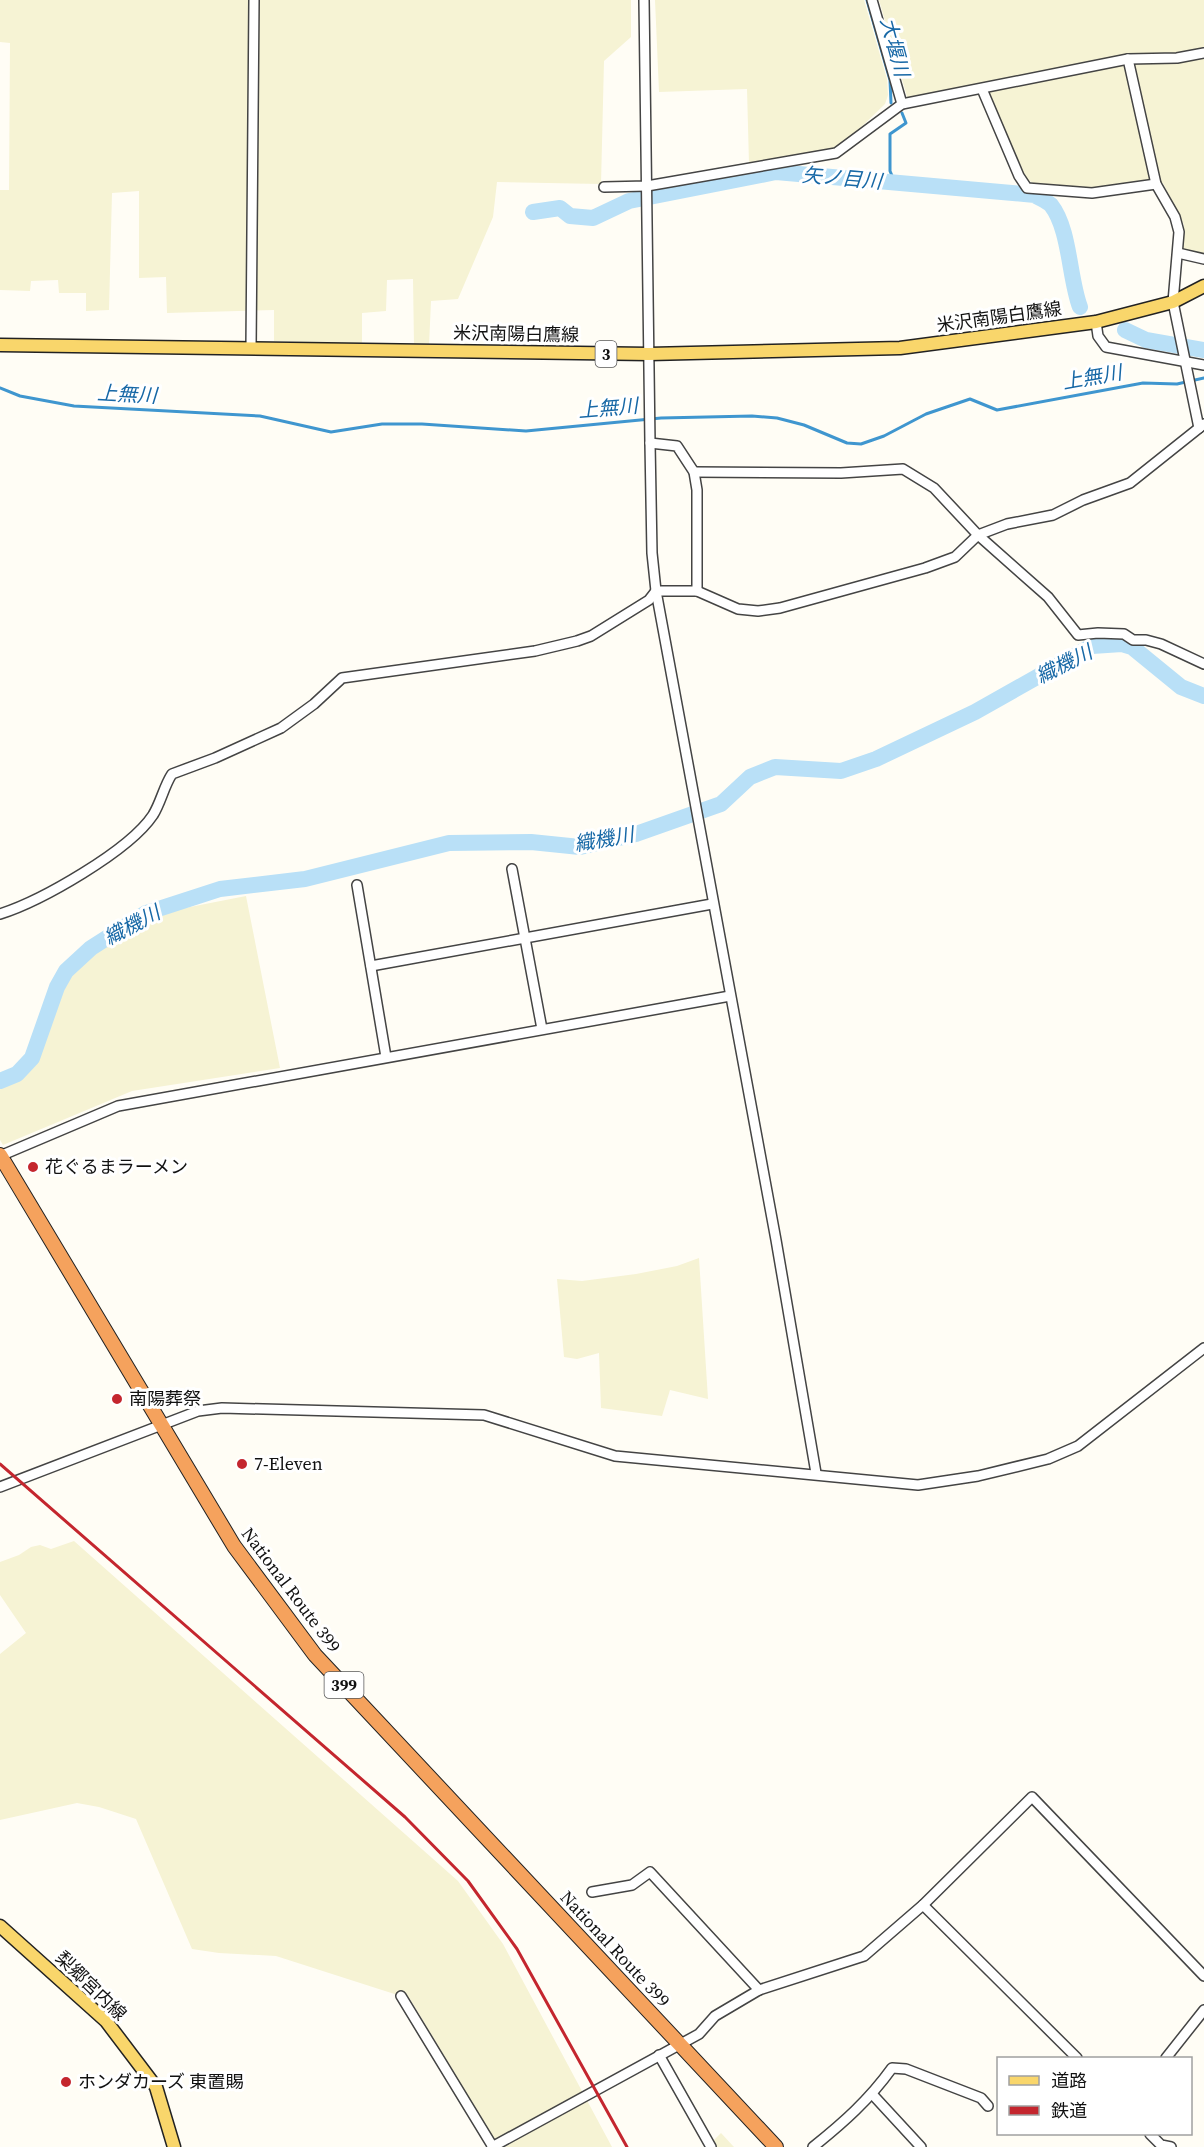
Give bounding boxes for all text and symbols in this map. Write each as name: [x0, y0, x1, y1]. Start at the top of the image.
water label: 大堰川: [874, 14, 917, 82]
water label: 矢ノ目川: [801, 161, 885, 196]
street label: 米沢南陽白鷹線: [935, 295, 1063, 338]
street label: 米沢南陽白鷹線: [453, 320, 579, 347]
road number: 3: [596, 341, 616, 367]
water label: 上無川: [1060, 358, 1126, 396]
water label: 上無川: [96, 378, 160, 410]
water label: 上無川: [577, 391, 641, 425]
water label: 織機川: [1031, 637, 1099, 690]
water label: 織機川: [572, 820, 638, 858]
water label: 織機川: [99, 898, 167, 951]
place label: 花ぐるまラーメン: [45, 1154, 188, 1179]
marker: 花ぐるまラーメン: [26, 1160, 40, 1174]
place label: 南陽葬祭: [129, 1386, 201, 1411]
marker: 南陽葬祭: [110, 1392, 124, 1406]
place label: 7-Eleven: [254, 1451, 323, 1476]
marker: 7-Eleven: [235, 1457, 249, 1471]
street label: National Route 399: [236, 1522, 347, 1657]
road number: 399: [324, 1672, 364, 1698]
street label: National Route 399: [555, 1885, 676, 2012]
street label: 梨郷宮内線: [50, 1945, 132, 2026]
legend: [997, 2057, 1192, 2135]
text: 道路: [1051, 2068, 1087, 2093]
place label: ホンダカーズ 東置賜: [78, 2069, 243, 2094]
marker: ホンダカーズ 東置賜: [59, 2075, 73, 2089]
text: 鉄道: [1051, 2098, 1087, 2123]

